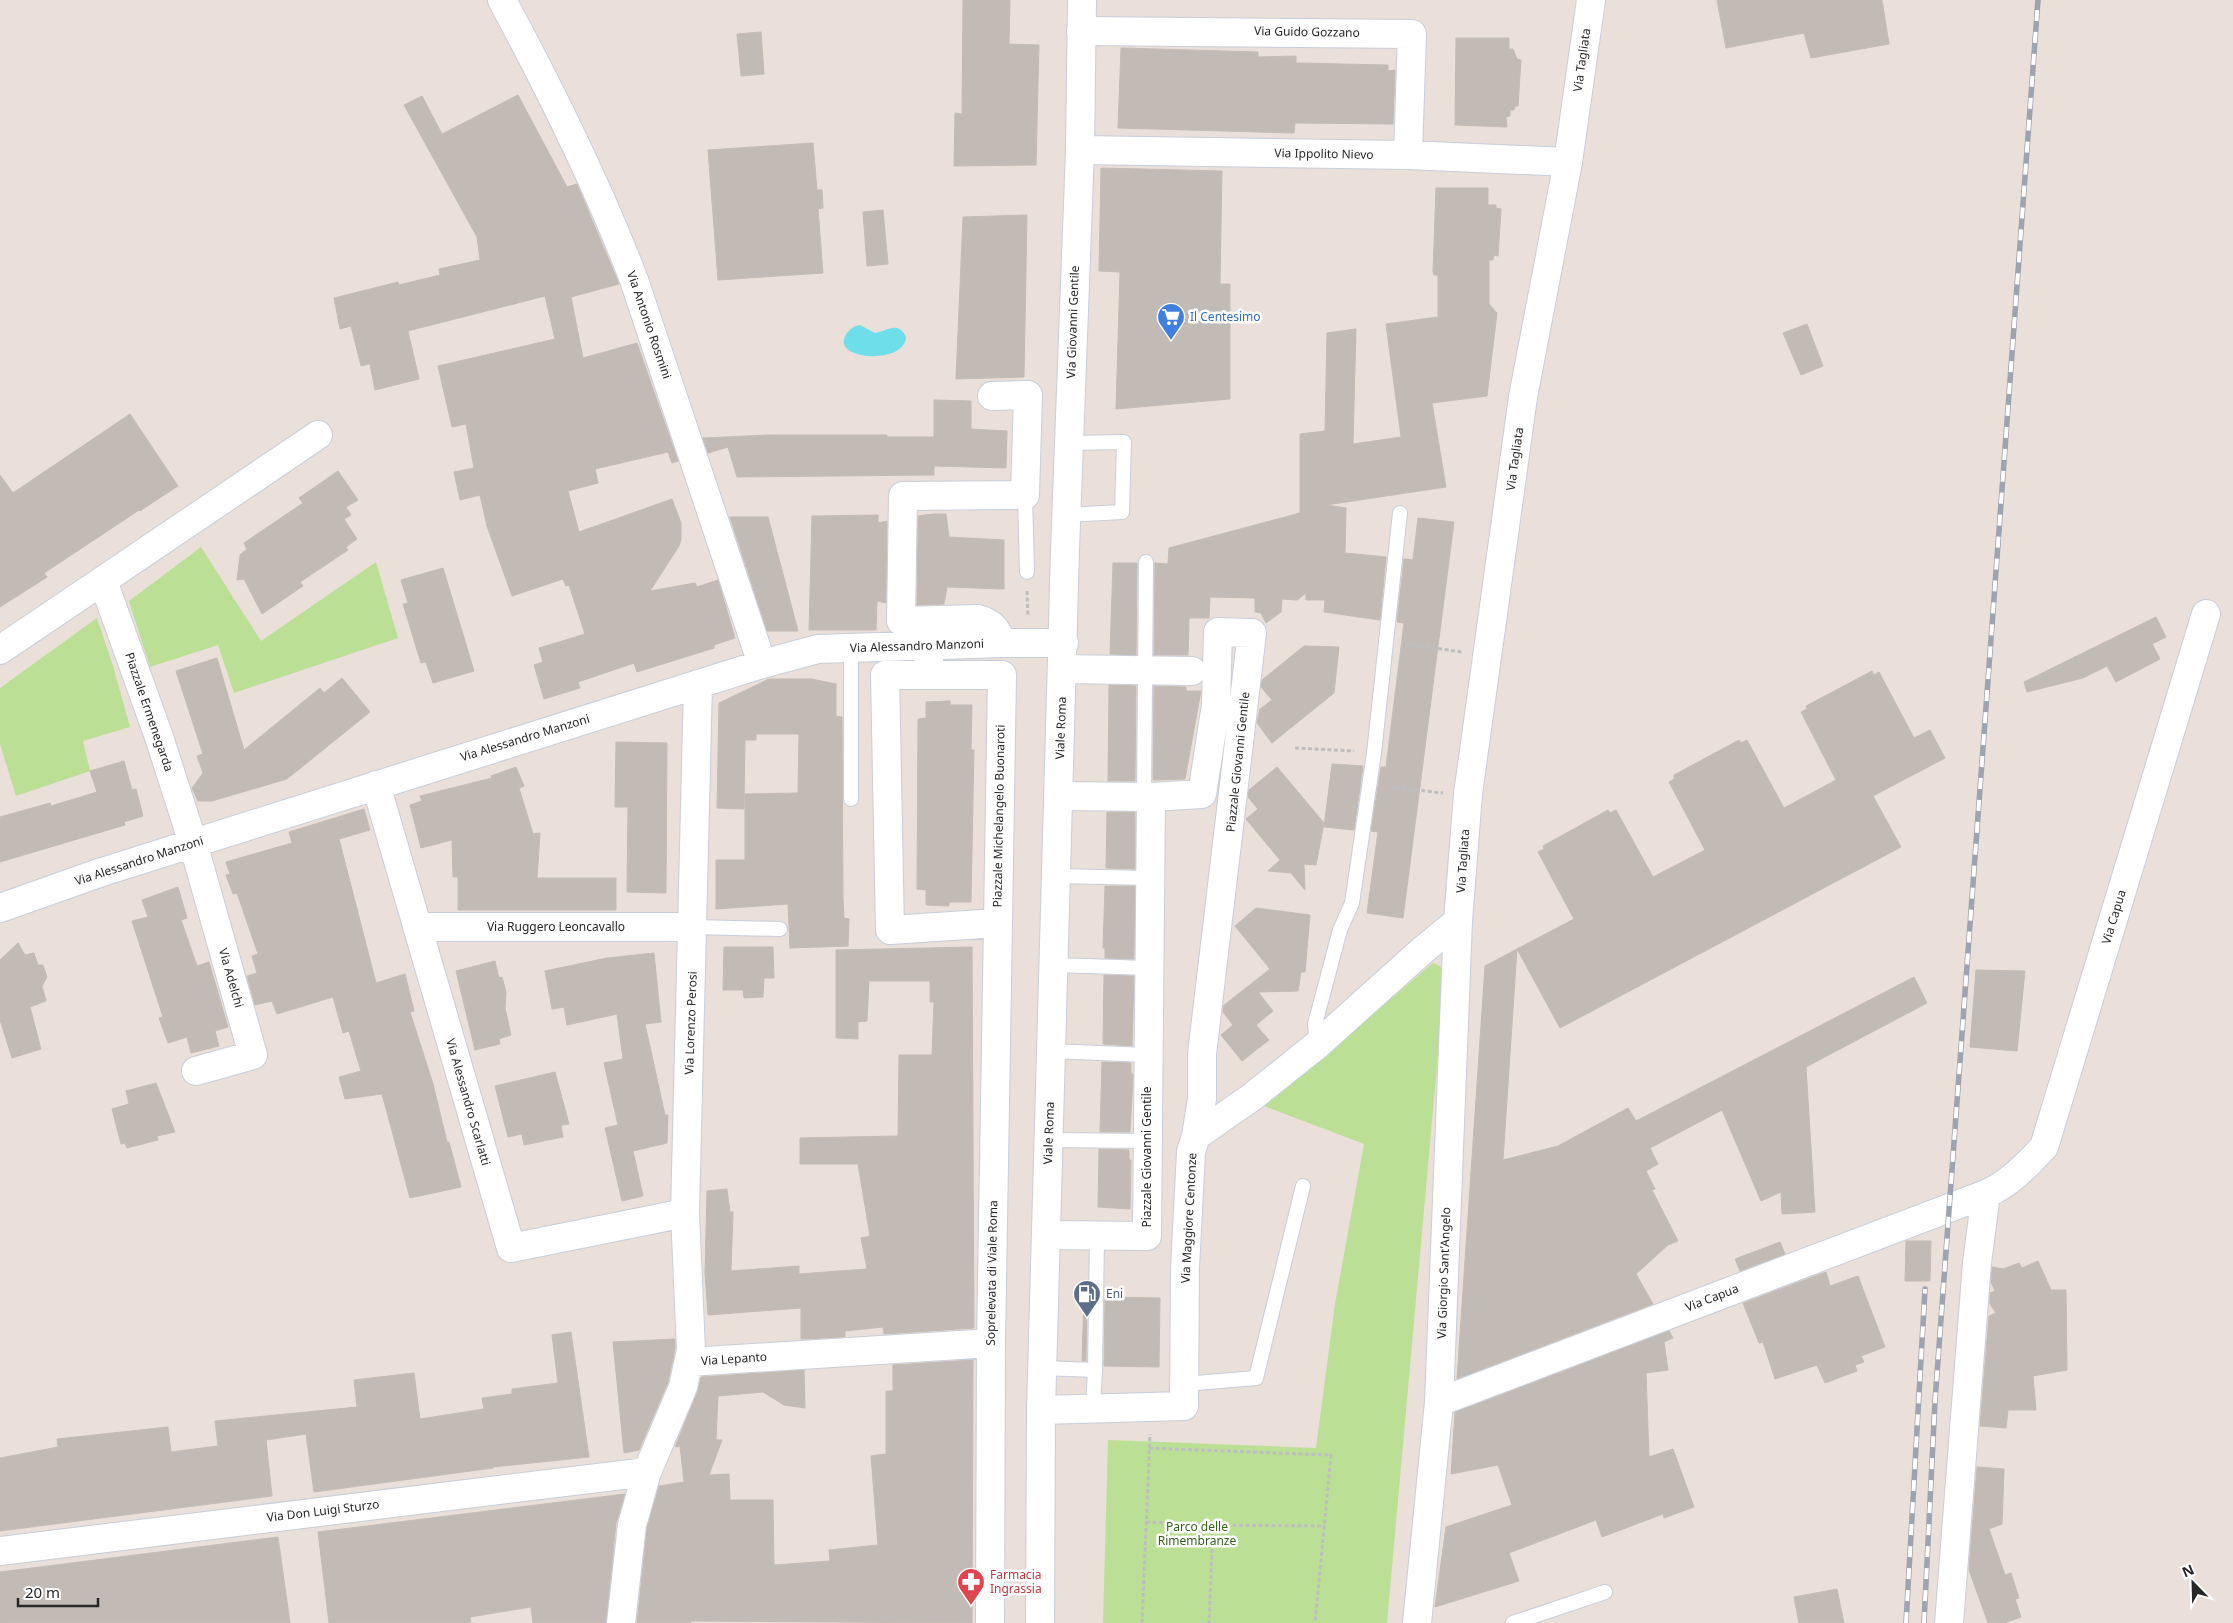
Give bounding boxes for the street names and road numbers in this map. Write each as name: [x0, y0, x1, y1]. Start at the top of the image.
street label: Via Guido Gozzano: [1254, 22, 1360, 41]
street label: Via Tagliata: [1569, 27, 1594, 93]
street label: Via Ippolito Nievo: [1274, 144, 1374, 163]
street label: Via Giovanni Gentile: [1062, 265, 1083, 379]
street label: Via Antonio Rosmini: [623, 269, 676, 381]
street label: Via Tagliata: [1502, 426, 1527, 492]
street label: Via Alessandro Manzoni: [850, 635, 984, 656]
street label: Piazzale Ermenegarda: [121, 650, 178, 774]
street label: Piazzale Giovanni Gentile: [1222, 691, 1253, 833]
street label: Viale Roma: [1051, 696, 1070, 760]
street label: Via Alessandro Manzoni: [458, 710, 592, 765]
street label: Piazzale Michelangelo Buonaroti: [988, 724, 1009, 908]
street label: Via Tagliata: [1452, 828, 1473, 893]
street label: Via Alessandro Manzoni: [72, 832, 205, 889]
street label: Via Capua: [2097, 888, 2130, 946]
street label: Via Ruggero Leoncavallo: [487, 918, 625, 935]
street label: Via Adelchi: [215, 946, 248, 1010]
street label: Via Lorenzo Perosi: [680, 971, 701, 1075]
street label: Via Alessandro Scarlatti: [442, 1036, 495, 1167]
street label: Piazzale Giovanni Gentile: [1138, 1086, 1155, 1228]
street label: Viale Roma: [1039, 1101, 1058, 1165]
street label: Via Maggiore Centonze: [1177, 1152, 1200, 1284]
street label: Soprelevata di Viale Roma: [982, 1200, 1001, 1346]
street label: Via Giorgio Sant'Angelo: [1433, 1207, 1454, 1339]
street label: Via Capua: [1683, 1280, 1741, 1316]
street label: Via Lepanto: [700, 1348, 768, 1369]
street label: Via Don Luigi Sturzo: [266, 1495, 380, 1526]

